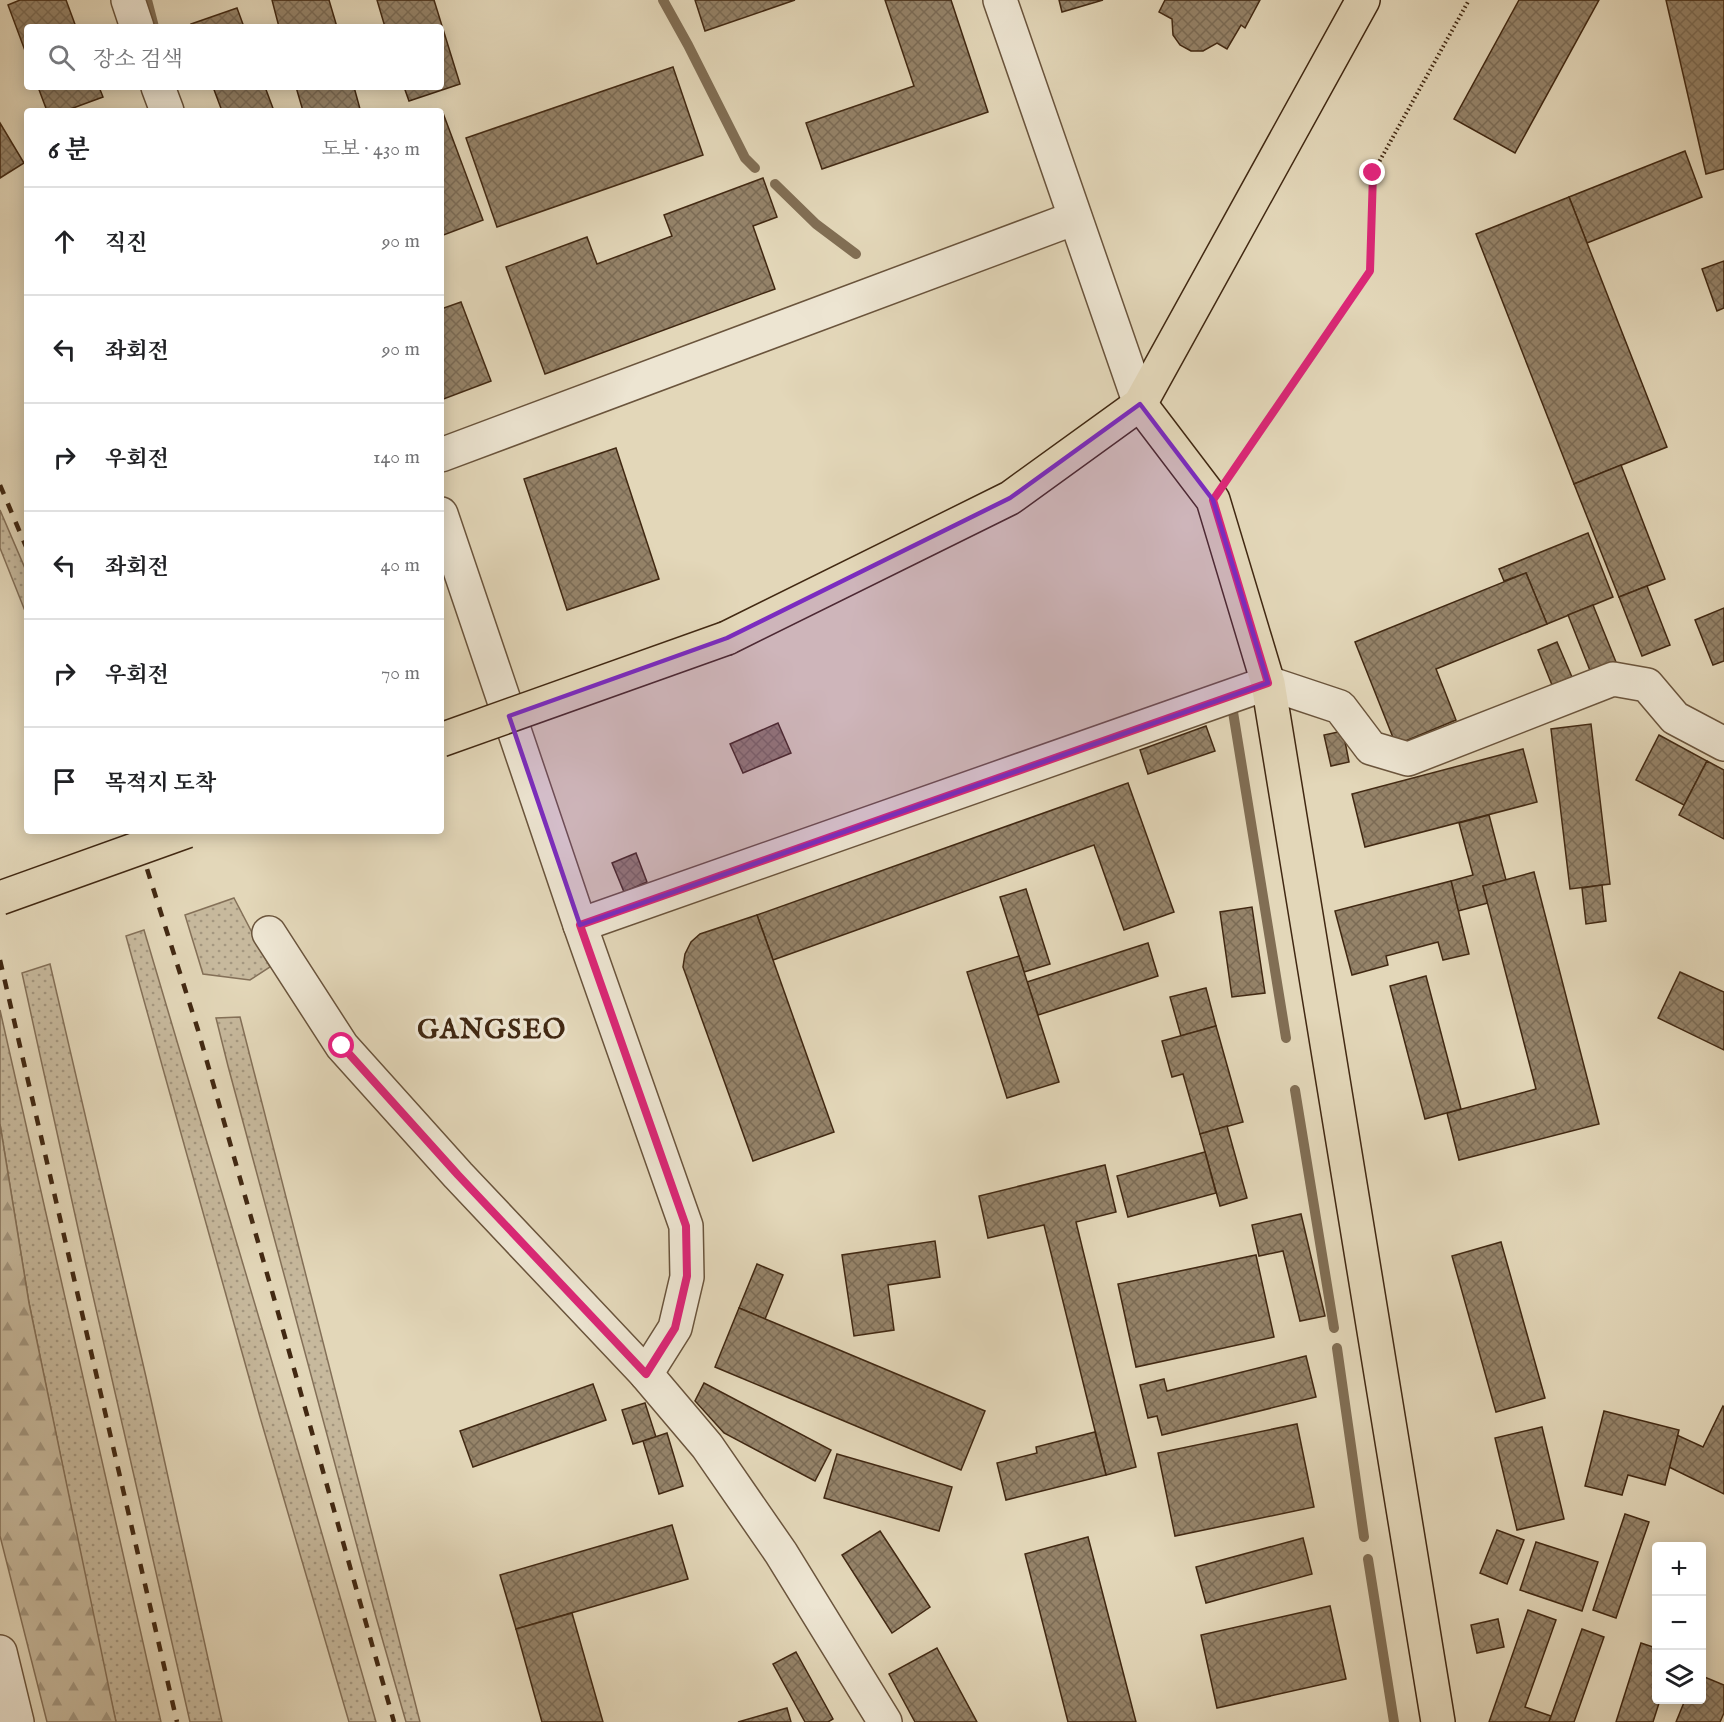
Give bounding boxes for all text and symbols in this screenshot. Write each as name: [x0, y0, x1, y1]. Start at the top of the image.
search box: [24, 24, 444, 90]
icon: search: [45, 41, 78, 74]
text: 장소 검색: [93, 46, 183, 74]
text: 6 분: [48, 134, 90, 167]
text: 도보 · 430 m: [321, 137, 420, 162]
route end: [1359, 159, 1385, 185]
icon: ahead: [48, 225, 81, 258]
text: 90 m: [382, 229, 420, 254]
text: 직진: [105, 230, 148, 258]
icon: left: [48, 333, 81, 366]
text: 90 m: [382, 337, 420, 362]
text: 좌회전: [105, 338, 169, 366]
icon: right: [48, 441, 81, 474]
text: 140 m: [373, 445, 420, 470]
text: 우회전: [105, 446, 169, 474]
icon: left: [48, 549, 81, 582]
text: 40 m: [381, 553, 420, 578]
text: 좌회전: [105, 554, 169, 582]
icon: right: [48, 657, 81, 690]
text: 70 m: [381, 661, 420, 686]
text: 우회전: [105, 662, 169, 690]
icon: arrive: [48, 765, 81, 798]
text: 목적지 도착: [105, 770, 216, 798]
district label: GANGSEO: [417, 1014, 567, 1048]
route start: [328, 1032, 354, 1058]
map controls: [1652, 1542, 1706, 1704]
button: +: [1652, 1542, 1706, 1596]
button: −: [1652, 1596, 1706, 1650]
button: layers: [1652, 1650, 1706, 1704]

